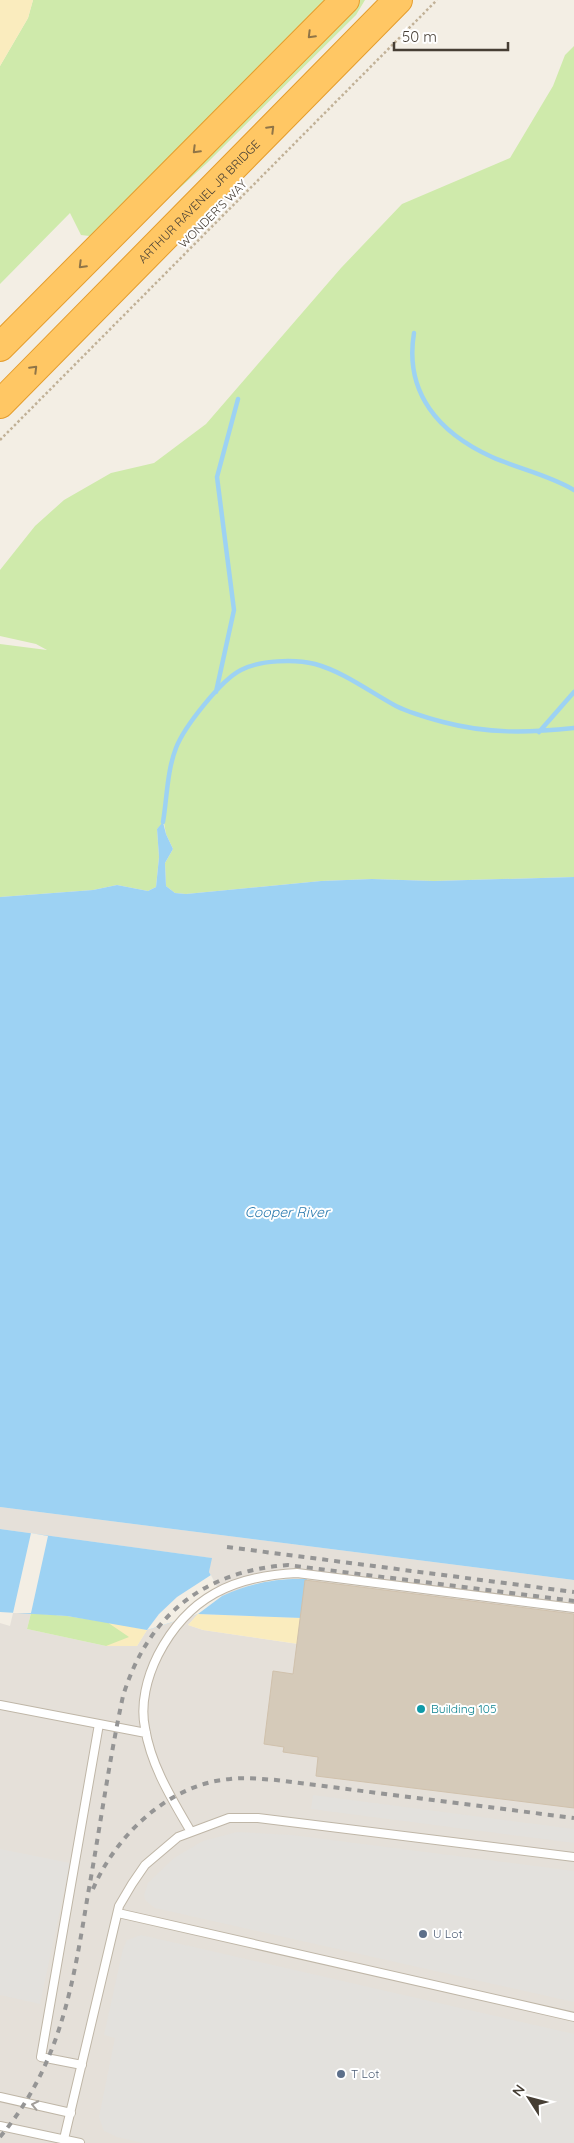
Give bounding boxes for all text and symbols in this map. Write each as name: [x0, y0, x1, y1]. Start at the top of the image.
scale bar: [394, 20, 508, 52]
text: 50 m: [402, 27, 437, 46]
one-way arrow: [308, 29, 317, 38]
one-way arrow: [265, 125, 274, 134]
street label: ARTHUR RAVENEL JR BRIDGE: [135, 136, 263, 266]
one-way arrow: [193, 144, 202, 153]
street label: WONDER'S WAY: [175, 176, 250, 251]
one-way arrow: [78, 259, 87, 268]
one-way arrow: [28, 366, 37, 375]
water label: Cooper River: [245, 1203, 331, 1221]
place label: Building 105: [431, 1701, 497, 1716]
marker: Building 105: [415, 1703, 427, 1715]
place label: U Lot: [433, 1926, 463, 1941]
marker: U Lot: [417, 1928, 429, 1940]
place label: T Lot: [351, 2066, 379, 2081]
marker: T Lot: [335, 2068, 347, 2080]
north arrow: [504, 2073, 554, 2123]
text: N: [508, 2081, 529, 2100]
one-way arrow: [31, 2100, 40, 2111]

